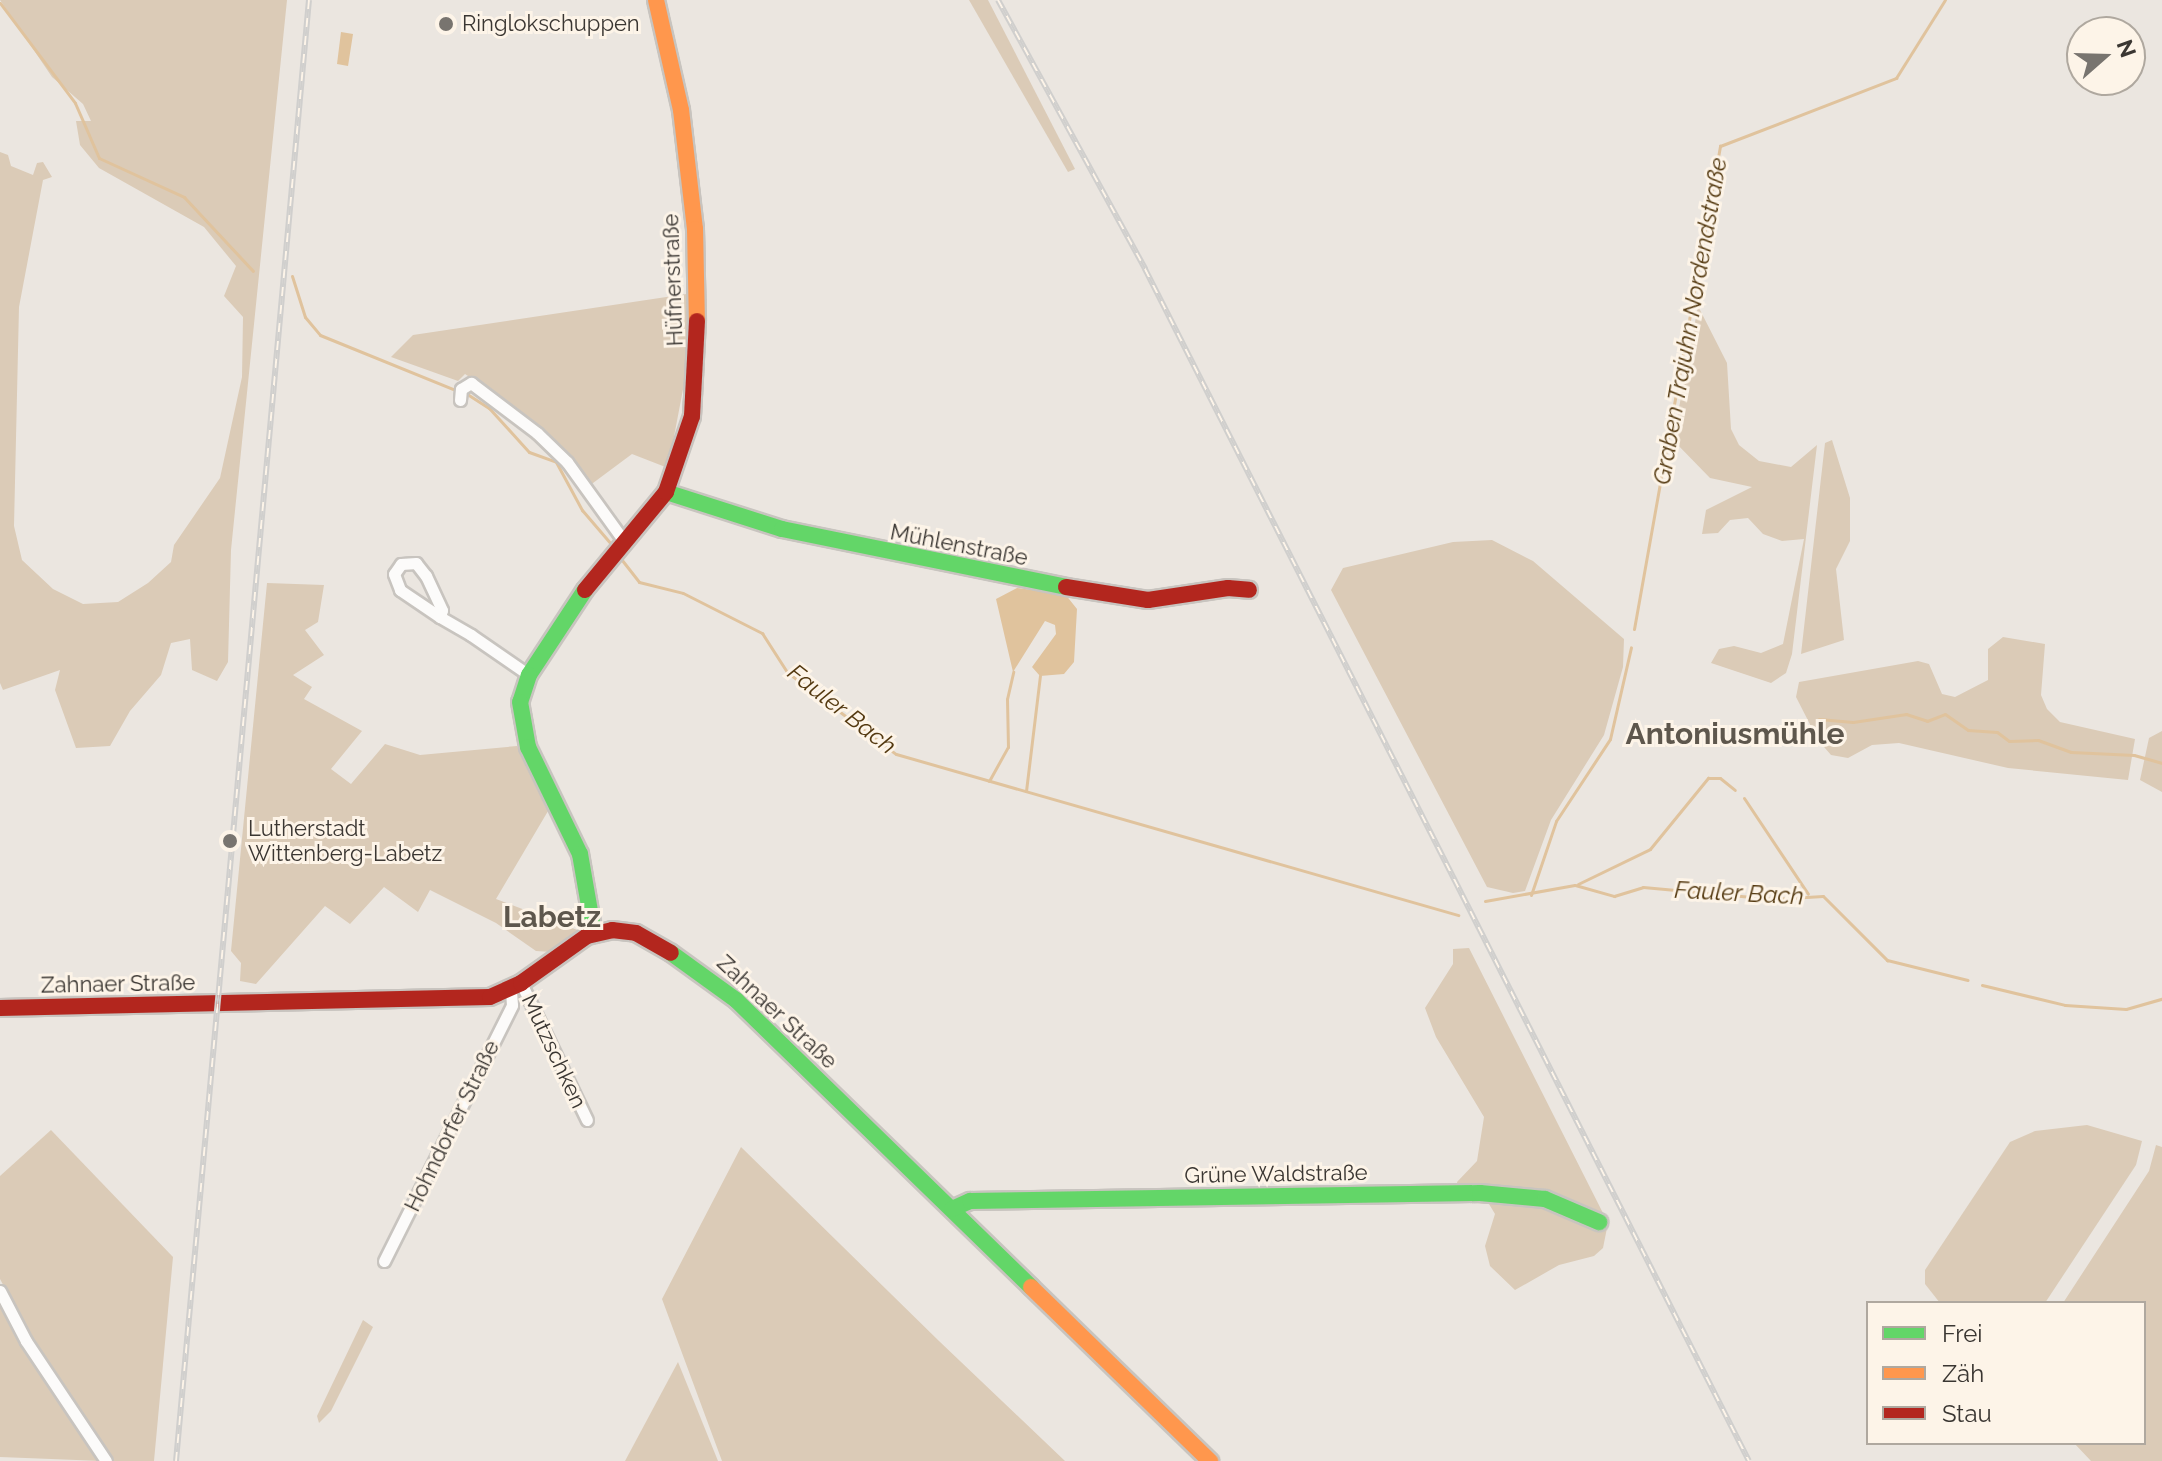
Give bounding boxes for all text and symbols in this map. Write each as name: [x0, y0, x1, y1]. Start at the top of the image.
place label: Ringlokschuppen: [462, 11, 640, 37]
marker: Ringlokschuppen: [437, 15, 455, 33]
north arrow: [2066, 16, 2146, 96]
text: N: [2112, 36, 2142, 61]
water label: Graben Trajuhn Nordendstraße: [1647, 155, 1733, 487]
street label: Hüfnerstraße: [657, 213, 689, 347]
street label: Mühlenstraße: [888, 519, 1030, 571]
water label: Fauler Bach: [782, 658, 902, 760]
district label: Antoniusmühle: [1626, 716, 1844, 752]
place label: Lutherstadt Wittenberg-Labetz: [248, 815, 442, 866]
marker: Lutherstadt Wittenberg-Labetz: [219, 830, 241, 852]
water label: Fauler Bach: [1673, 875, 1805, 911]
district label: Labetz: [503, 899, 601, 935]
street label: Zahnaer Straße: [711, 950, 843, 1074]
street label: Zahnaer Straße: [40, 969, 196, 999]
street label: Mutzschken: [516, 990, 592, 1112]
street label: Hohndorfer Straße: [399, 1036, 505, 1216]
street label: Grüne Waldstraße: [1184, 1159, 1368, 1189]
legend: [1866, 1301, 2146, 1445]
text: Frei: [1942, 1319, 1983, 1348]
text: Zäh: [1942, 1359, 1984, 1388]
text: Stau: [1942, 1399, 1992, 1428]

